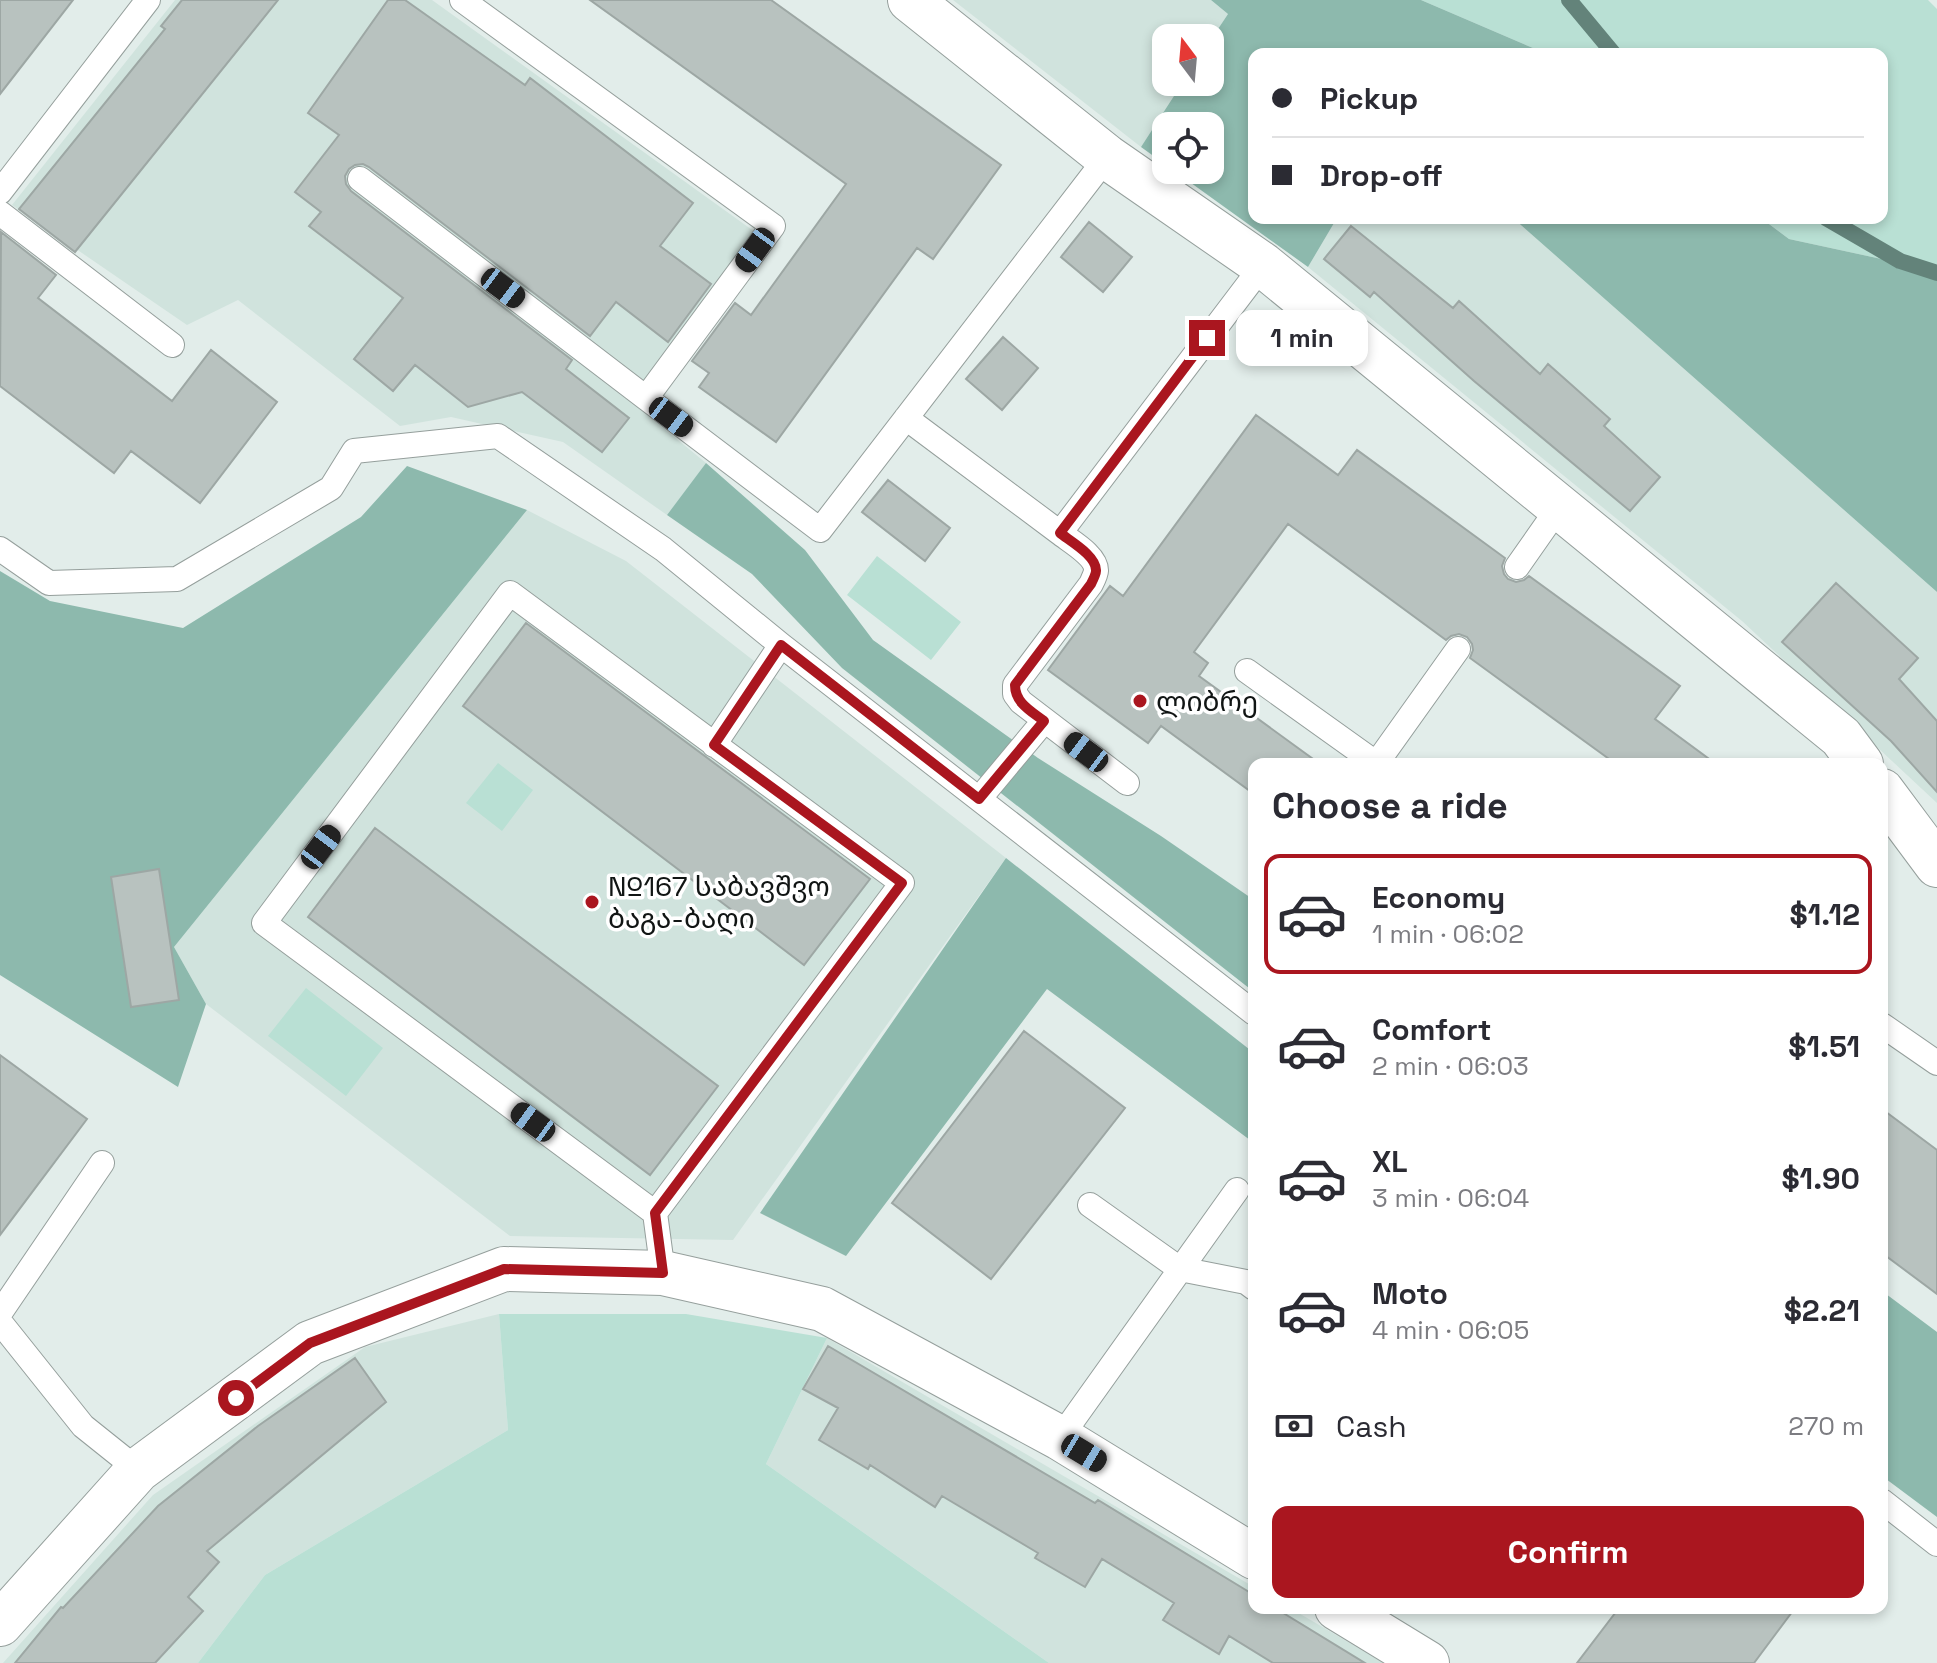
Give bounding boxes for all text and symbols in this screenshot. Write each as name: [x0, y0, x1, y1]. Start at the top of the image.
north arrow: [1152, 24, 1224, 96]
map controls: [1152, 24, 1224, 184]
text: Pickup: [1320, 79, 1418, 118]
button: locate: [1152, 112, 1224, 184]
text: Drop-off: [1320, 156, 1443, 195]
car: [731, 224, 779, 276]
car: [477, 264, 529, 312]
callout: 1 min: [1235, 310, 1367, 366]
route end: [1189, 320, 1225, 356]
text: 1 min: [1270, 321, 1334, 355]
car: [645, 393, 697, 441]
place label: ლიბრე: [1156, 683, 1258, 719]
marker: ლიბრე: [1131, 692, 1149, 710]
car: [1060, 728, 1112, 776]
text: Choose a ride: [1272, 783, 1508, 829]
car: [297, 821, 345, 873]
place label: №167 საბავშვო ბაგა-ბაღი: [608, 868, 830, 936]
icon: car: [1276, 878, 1348, 950]
text: Economy: [1372, 878, 1505, 917]
marker: №167 საბავშვო ბაგა-ბაღი: [583, 893, 601, 911]
text: $1.12: [1790, 895, 1860, 934]
text: 1 min · 06:02: [1372, 917, 1524, 951]
icon: car: [1276, 1010, 1348, 1082]
text: Comfort: [1372, 1010, 1491, 1049]
text: $1.51: [1788, 1027, 1860, 1066]
text: 2 min · 06:03: [1372, 1049, 1529, 1083]
car: [507, 1098, 559, 1146]
icon: car: [1276, 1142, 1348, 1214]
text: XL: [1372, 1142, 1408, 1181]
text: $1.90: [1781, 1159, 1860, 1198]
text: 3 min · 06:04: [1372, 1181, 1529, 1215]
icon: car: [1276, 1274, 1348, 1346]
text: Moto: [1372, 1274, 1448, 1313]
text: $2.21: [1784, 1291, 1860, 1330]
text: 4 min · 06:05: [1372, 1313, 1529, 1347]
route start: [218, 1380, 254, 1416]
icon: cash: [1272, 1404, 1316, 1448]
text: Cash: [1336, 1407, 1407, 1446]
text: 270 m: [1788, 1409, 1864, 1443]
car: [1057, 1430, 1111, 1476]
button: Confirm: [1272, 1506, 1864, 1598]

